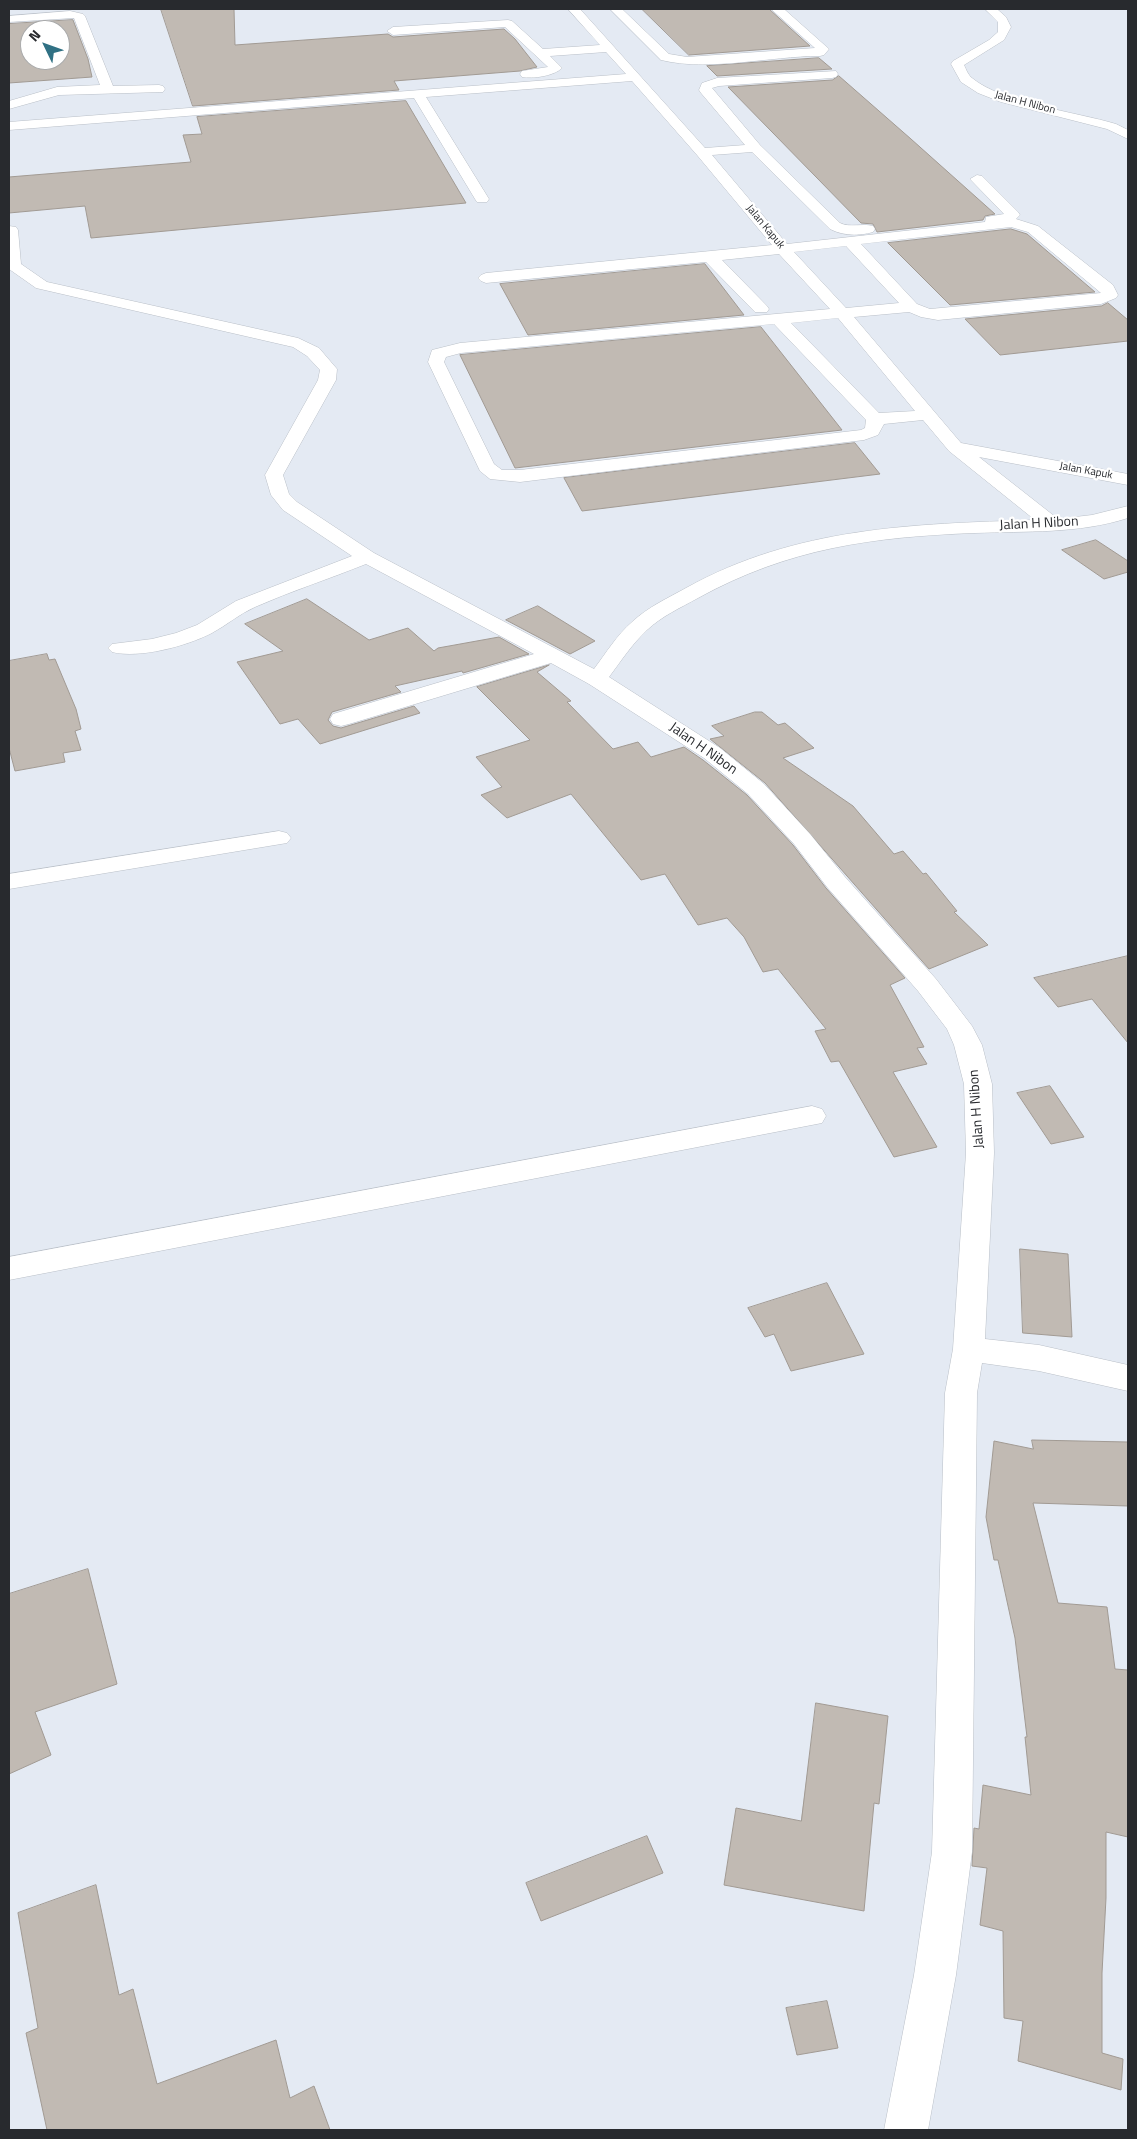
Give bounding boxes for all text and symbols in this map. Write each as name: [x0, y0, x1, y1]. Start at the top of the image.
north arrow: [20, 20, 70, 70]
text: N: [23, 25, 45, 46]
street label: Jalan H Nibon: [993, 89, 1057, 117]
street label: Jalan Kapuk: [743, 202, 787, 252]
street label: Jalan Kapuk: [1058, 460, 1114, 482]
street label: Jalan H Nibon: [999, 514, 1079, 534]
street label: Jalan H Nibon: [666, 719, 740, 779]
street label: Jalan H Nibon: [966, 1069, 988, 1149]

